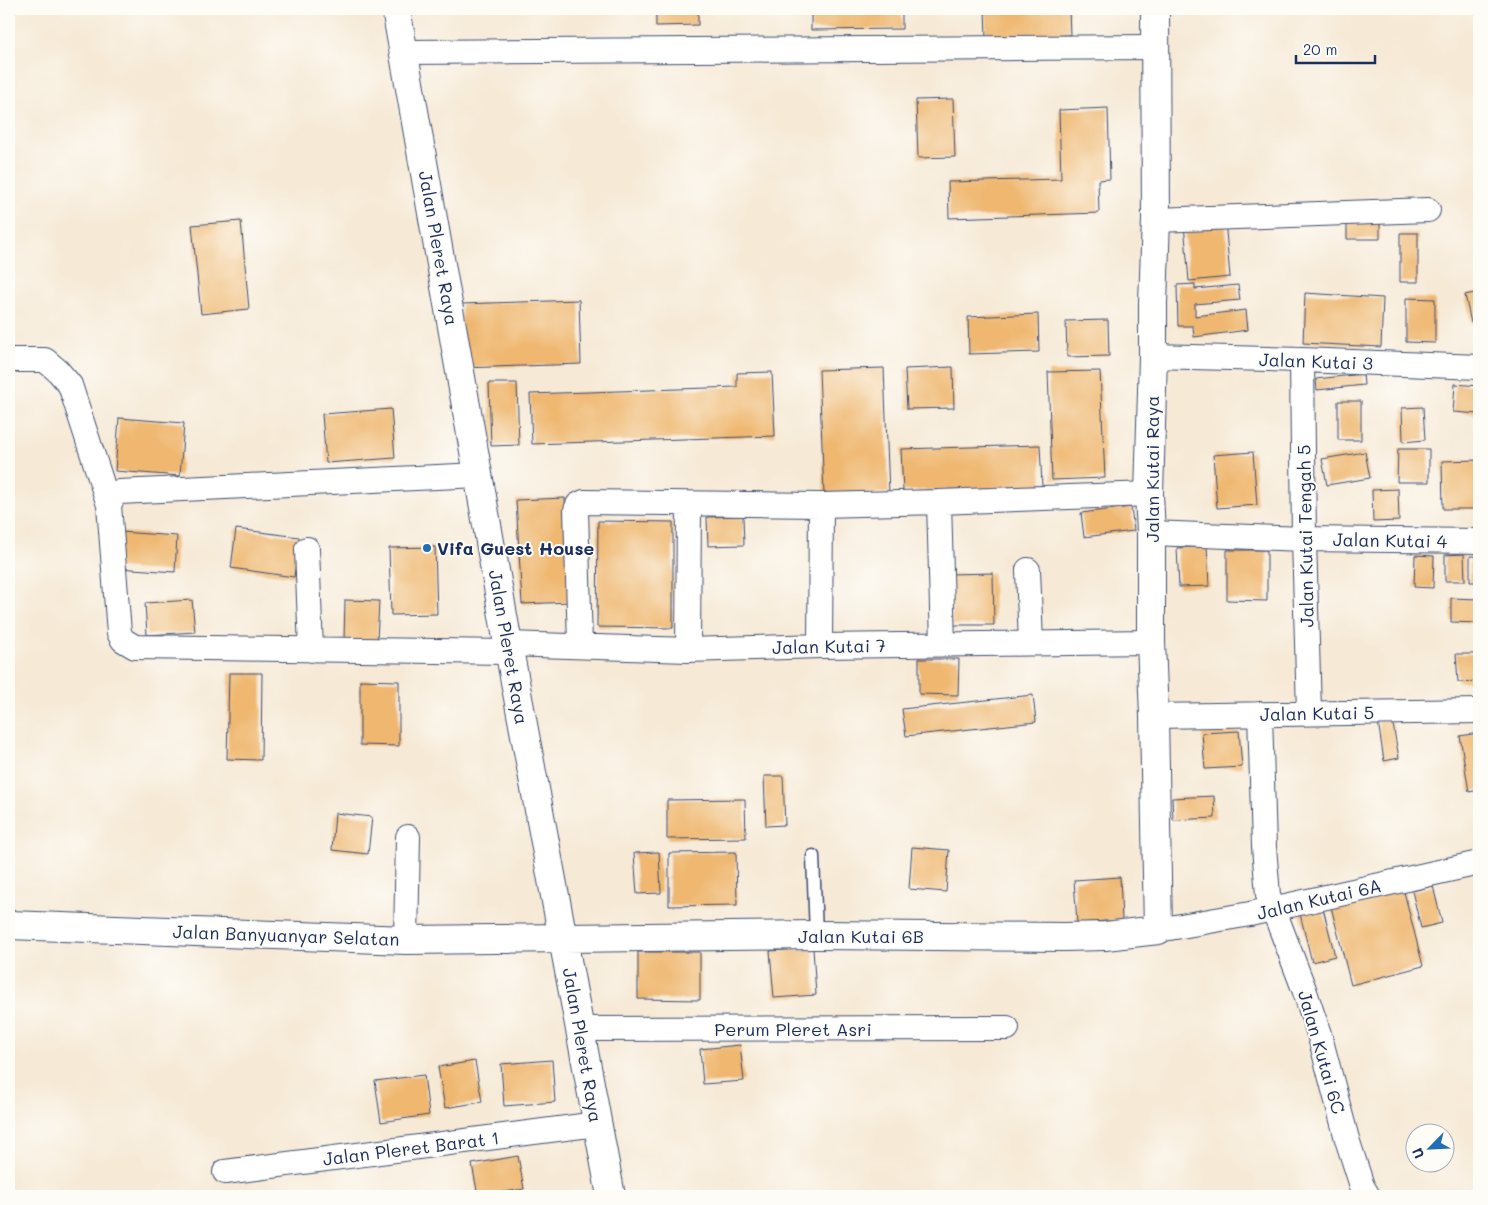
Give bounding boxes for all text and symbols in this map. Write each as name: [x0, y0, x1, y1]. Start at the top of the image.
scale bar: [1296, 32, 1374, 64]
text: 20 m: [1303, 39, 1337, 59]
street label: Jalan Pleret Raya: [414, 169, 464, 327]
street label: Jalan Kutai 3: [1258, 347, 1374, 375]
street label: Jalan Kutai Raya: [1140, 395, 1164, 543]
street label: Jalan Kutai Tengah 5: [1291, 444, 1319, 628]
street label: Jalan Kutai 4: [1333, 527, 1448, 553]
place label: Vifa Guest House: [437, 536, 594, 560]
marker: Vifa Guest House: [421, 542, 433, 554]
street label: Jalan Pleret Raya: [484, 568, 534, 726]
street label: Jalan Kutai 7: [772, 633, 886, 659]
street label: Jalan Kutai 5: [1260, 700, 1374, 726]
street label: Jalan Kutai 6A: [1254, 873, 1384, 925]
street label: Jalan Banyuanyar Selatan: [172, 919, 400, 951]
street label: Jalan Kutai 6B: [798, 924, 924, 948]
street label: Jalan Pleret Raya: [558, 966, 608, 1124]
street label: Jalan Kutai 6C: [1293, 987, 1351, 1117]
street label: Perum Pleret Asri: [714, 1017, 872, 1041]
north arrow: [1406, 1122, 1456, 1172]
street label: Jalan Pleret Barat 1: [321, 1125, 501, 1171]
text: U: [1407, 1145, 1428, 1162]

